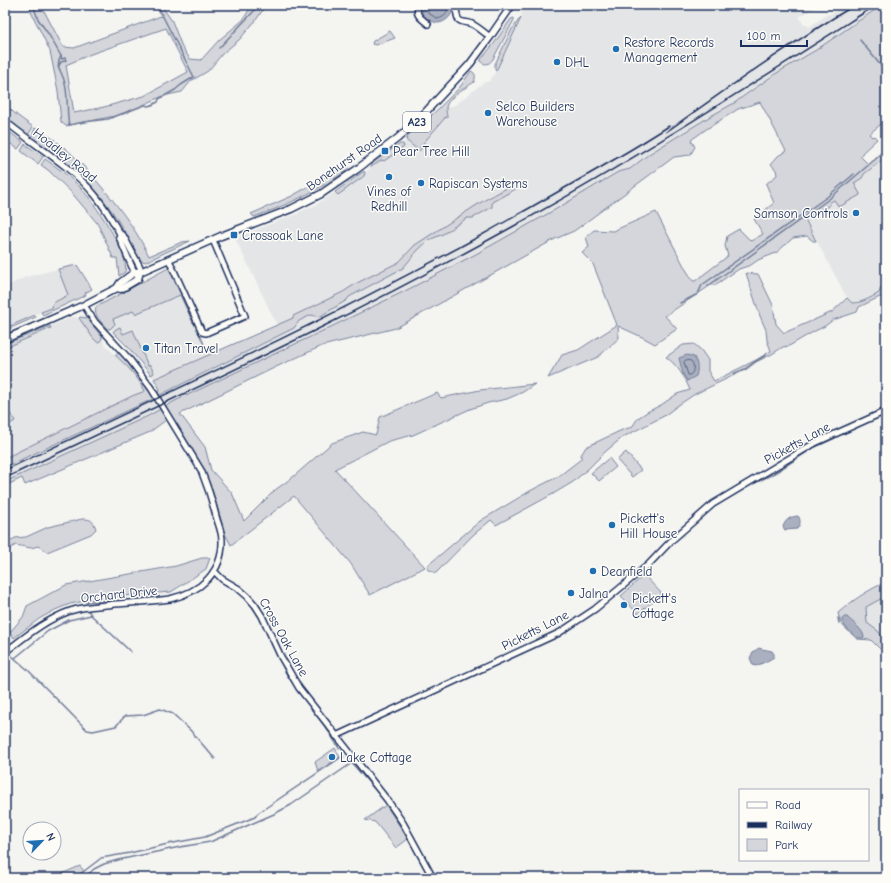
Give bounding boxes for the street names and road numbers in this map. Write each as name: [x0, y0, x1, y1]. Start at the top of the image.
road number: A23: [403, 112, 431, 132]
street label: Hoadley Road: [30, 125, 100, 185]
street label: Bonehurst Road: [303, 130, 385, 194]
street label: Picketts Lane: [761, 419, 833, 467]
street label: Orchard Drive: [80, 582, 159, 605]
street label: Cross Oak Lane: [256, 595, 312, 679]
street label: Picketts Lane: [499, 607, 571, 653]

